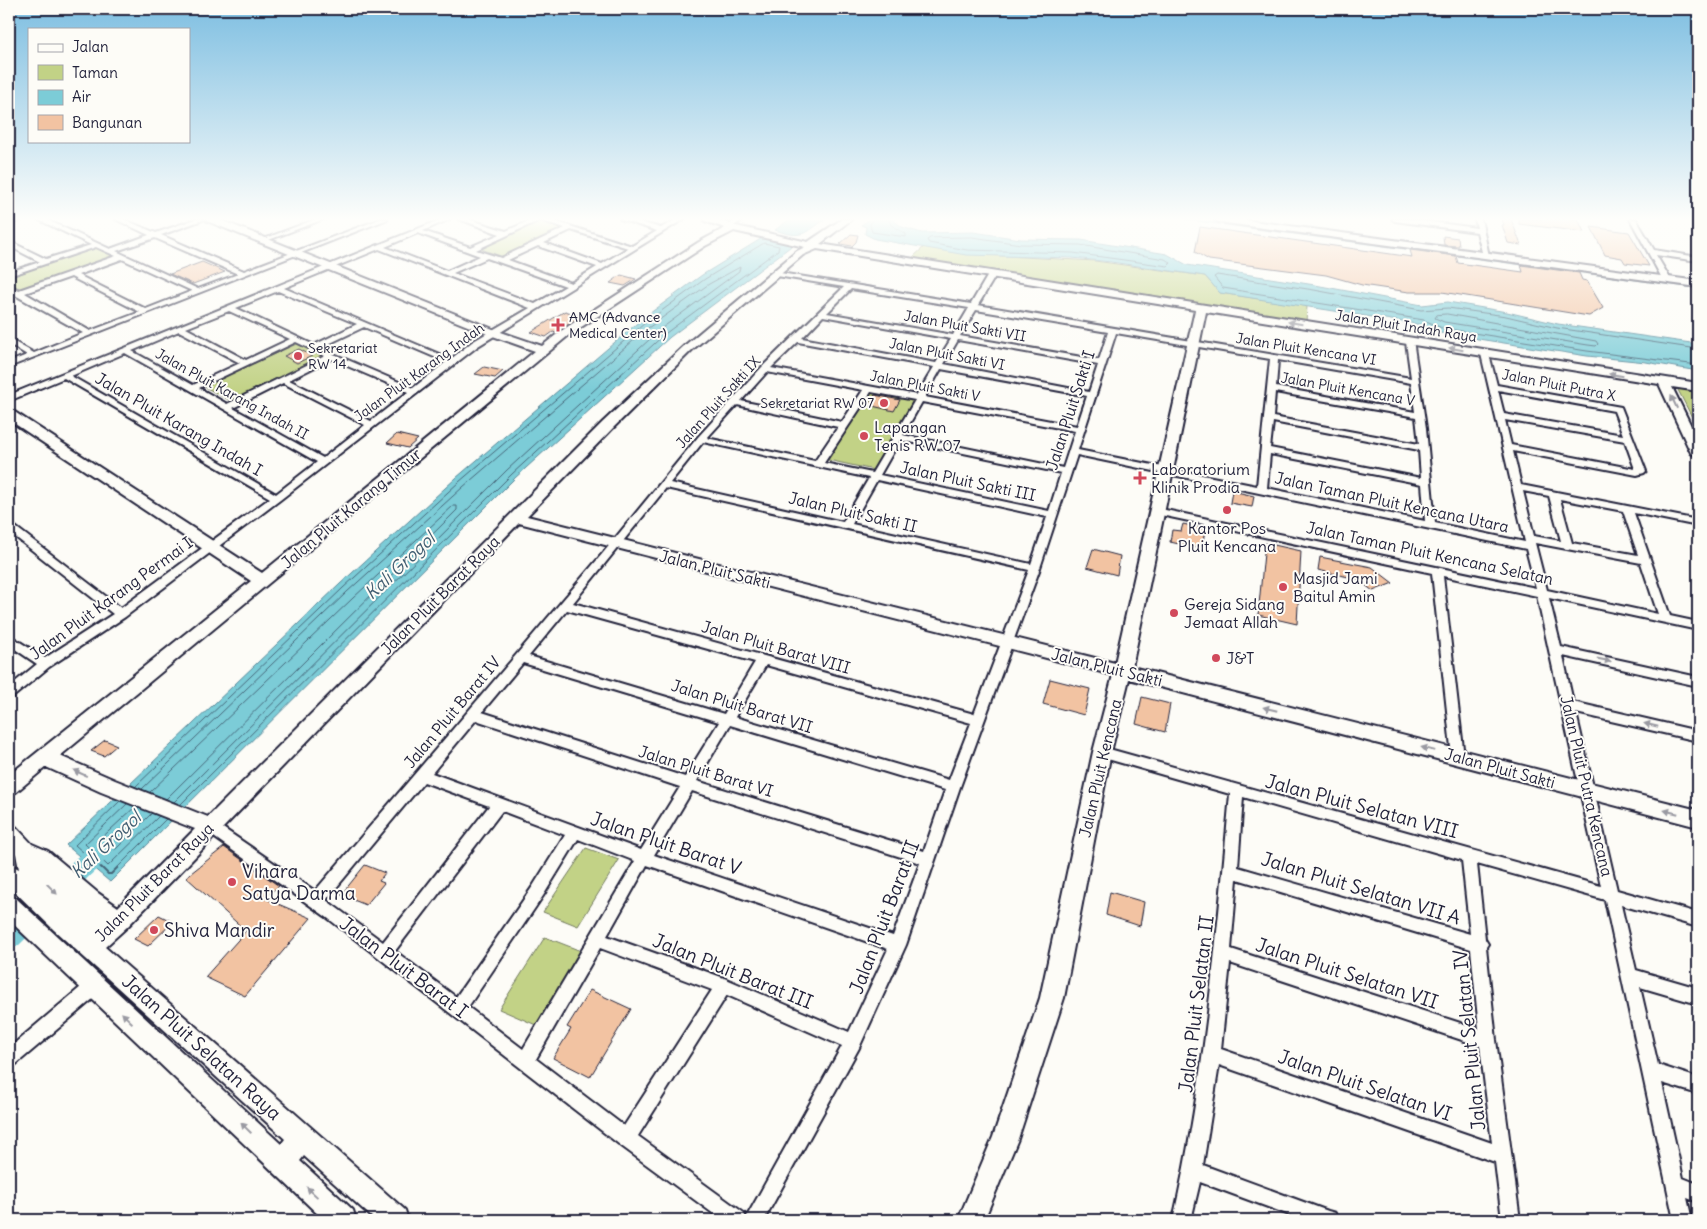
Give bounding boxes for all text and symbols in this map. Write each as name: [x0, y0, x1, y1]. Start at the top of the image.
legend: [28, 28, 190, 142]
text: Jalan: [72, 37, 109, 56]
text: Taman: [72, 63, 118, 82]
text: Air: [72, 87, 91, 106]
text: Bangunan: [72, 113, 142, 132]
street label: Jalan Pluit Sakti VII: [903, 306, 1027, 346]
street label: Jalan Pluit Indah Raya: [1334, 306, 1478, 346]
place label: AMC (Advance Medical Center): [569, 308, 667, 342]
marker: AMC (Advance Medical Center): [551, 318, 565, 332]
street label: Jalan Pluit Karang Indah: [350, 319, 488, 425]
one-way arrow: [1287, 319, 1303, 327]
street label: Jalan Pluit Kencana VI: [1235, 329, 1377, 369]
street label: Jalan Pluit Sakti VI: [888, 334, 1006, 374]
place label: Sekretariat RW 14: [308, 339, 378, 373]
street label: Jalan Pluit Karang Indah II: [153, 345, 311, 443]
one-way arrow: [1447, 345, 1463, 353]
street label: Jalan Pluit Sakti I: [1041, 348, 1099, 472]
marker: Sekretariat RW 14: [292, 350, 304, 362]
street label: Jalan Pluit Sakti IX: [672, 352, 764, 452]
street label: Jalan Pluit Putra X: [1501, 365, 1618, 405]
street label: Jalan Pluit Sakti V: [869, 367, 982, 406]
street label: Jalan Pluit Karang Indah I: [92, 368, 266, 480]
street label: Jalan Pluit Kencana V: [1280, 368, 1417, 410]
one-way arrow: [1608, 370, 1624, 378]
place label: Sekretariat RW 07: [760, 394, 874, 412]
one-way arrow: [1670, 395, 1678, 409]
marker: Sekretariat RW 07: [878, 397, 890, 409]
place label: Lapangan Tenis RW 07: [874, 417, 961, 455]
marker: Lapangan Tenis RW 07: [858, 430, 870, 442]
street label: Jalan Pluit Karang Timur: [277, 443, 425, 572]
street label: Jalan Pluit Sakti III: [898, 457, 1038, 505]
place label: Laboratorium Klinik Prodia: [1151, 459, 1250, 497]
street label: Jalan Taman Pluit Kencana Utara: [1273, 467, 1511, 537]
marker: Laboratorium Klinik Prodia: [1133, 471, 1147, 485]
street label: Jalan Pluit Sakti II: [787, 487, 919, 537]
marker: Kantor Pos Pluit Kencana: [1221, 504, 1233, 516]
street label: Jalan Taman Pluit Kencana Selatan: [1305, 517, 1555, 589]
place label: Kantor Pos Pluit Kencana: [1178, 518, 1276, 556]
water label: Kali Grogol: [360, 525, 442, 604]
street label: Jalan Pluit Barat Raya: [376, 531, 504, 659]
street label: Jalan Pluit Karang Permai I: [26, 532, 196, 664]
street label: Jalan Pluit Sakti: [658, 546, 772, 592]
place label: Masjid Jami Baitul Amin: [1293, 568, 1378, 606]
marker: Masjid Jami Baitul Amin: [1277, 581, 1289, 593]
place label: Gereja Sidang Jemaat Allah: [1184, 594, 1285, 632]
marker: Gereja Sidang Jemaat Allah: [1168, 607, 1180, 619]
street label: Jalan Pluit Barat VIII: [699, 616, 853, 678]
street label: Jalan Pluit Sakti: [1050, 644, 1164, 690]
place label: J&T: [1226, 648, 1254, 668]
street label: Jalan Pluit Barat IV: [399, 652, 505, 772]
marker: J&T: [1210, 652, 1222, 664]
one-way arrow: [1597, 656, 1612, 664]
street label: Jalan Pluit Barat VII: [669, 675, 815, 737]
street label: Jalan Pluit Putra Kencana: [1556, 694, 1618, 878]
street label: Jalan Pluit Kencana: [1074, 697, 1126, 839]
one-way arrow: [1263, 704, 1278, 712]
one-way arrow: [1643, 721, 1658, 729]
street label: Jalan Pluit Barat VI: [636, 741, 776, 801]
street label: Jalan Pluit Sakti: [1443, 744, 1557, 792]
one-way arrow: [1420, 745, 1435, 753]
one-way arrow: [73, 769, 87, 777]
street label: Jalan Pluit Selatan VIII: [1263, 769, 1461, 843]
water label: Kali Grogol: [66, 804, 148, 883]
street label: Jalan Pluit Barat V: [588, 806, 744, 880]
one-way arrow: [1664, 808, 1679, 816]
street label: Jalan Pluit Barat Raya: [90, 818, 218, 946]
street label: Jalan Pluit Barat II: [844, 837, 924, 997]
street label: Jalan Pluit Selatan VII A: [1259, 846, 1463, 930]
place label: Vihara Satya Darma: [242, 859, 356, 905]
marker: Vihara Satya Darma: [226, 876, 238, 888]
one-way arrow: [46, 882, 58, 894]
street label: Jalan Pluit Barat I: [335, 911, 473, 1023]
street label: Jalan Pluit Selatan II: [1173, 914, 1219, 1094]
place label: Shiva Mandir: [164, 918, 275, 942]
marker: Shiva Mandir: [148, 924, 160, 936]
street label: Jalan Pluit Barat III: [649, 928, 817, 1014]
street label: Jalan Pluit Selatan VII: [1253, 932, 1441, 1014]
street label: Jalan Pluit Selatan IV: [1448, 948, 1490, 1132]
street label: Jalan Pluit Selatan Raya: [117, 969, 287, 1125]
one-way arrow: [121, 1012, 133, 1024]
street label: Jalan Pluit Selatan VI: [1275, 1044, 1455, 1126]
one-way arrow: [240, 1123, 252, 1135]
one-way arrow: [305, 1186, 318, 1197]

